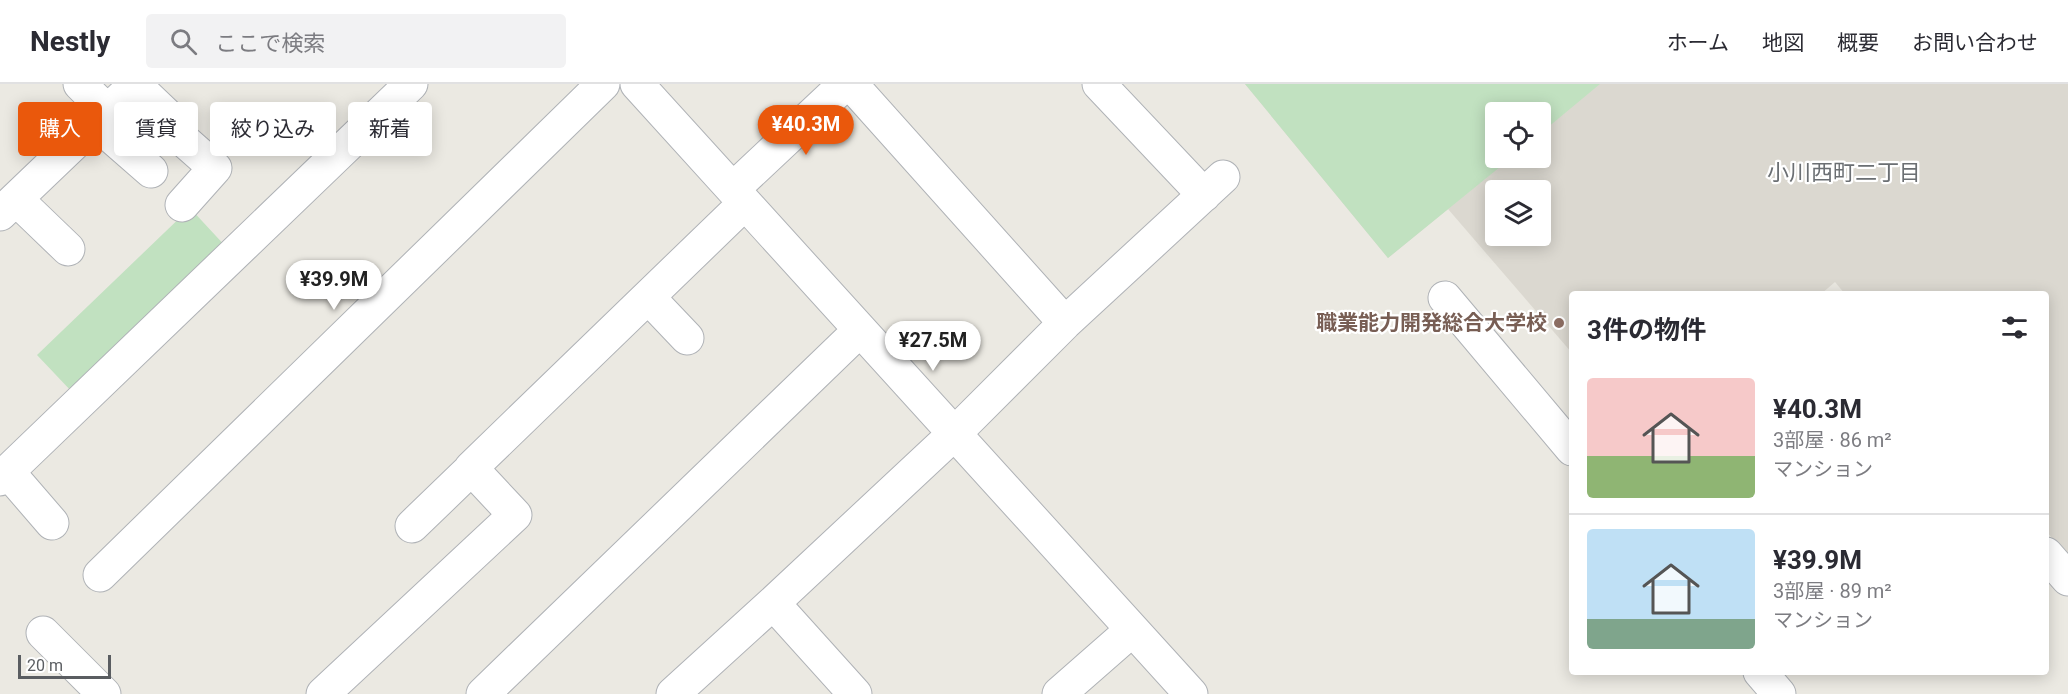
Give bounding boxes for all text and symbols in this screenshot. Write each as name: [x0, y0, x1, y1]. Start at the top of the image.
search box: [146, 14, 566, 68]
text: Nestly: [30, 25, 110, 58]
icon: search: [167, 25, 200, 58]
text: ここで検索: [215, 31, 325, 56]
text: ホーム: [1667, 31, 1729, 55]
text: 地図: [1762, 31, 1804, 55]
text: 概要: [1837, 31, 1879, 55]
text: お問い合わせ: [1912, 31, 2038, 55]
chip: 購入: [18, 102, 102, 156]
chip: 賃貸: [114, 102, 198, 156]
chip: 絞り込み: [210, 102, 336, 156]
chip: 新着: [348, 102, 432, 156]
map controls: [1485, 102, 1551, 246]
button: locate: [1485, 102, 1551, 168]
pin: ¥40.3M: [757, 105, 855, 156]
text: ¥40.3M: [772, 112, 840, 136]
district label: 小川西町二丁目: [1767, 160, 1921, 185]
button: layers: [1485, 180, 1551, 246]
pin: ¥39.9M: [285, 260, 383, 311]
text: ¥39.9M: [300, 267, 368, 291]
place label: 職業能力開発総合大学校: [1316, 311, 1547, 335]
icon: filters: [1998, 311, 2031, 344]
text: 3件の物件: [1587, 315, 1706, 345]
marker: 職業能力開発総合大学校: [1552, 316, 1566, 330]
pin: ¥27.5M: [884, 321, 982, 372]
text: ¥27.5M: [899, 328, 967, 352]
text: ¥40.3M: [1773, 394, 1862, 424]
icon: home: [1635, 402, 1707, 474]
text: 3部屋 · 86 m²: [1773, 428, 1892, 452]
text: マンション: [1773, 457, 1873, 481]
text: ¥39.9M: [1773, 545, 1862, 575]
icon: home: [1635, 553, 1707, 625]
text: 3部屋 · 89 m²: [1773, 579, 1892, 603]
text: マンション: [1773, 608, 1873, 632]
scale bar: [18, 652, 111, 680]
text: 20 m: [27, 656, 63, 675]

